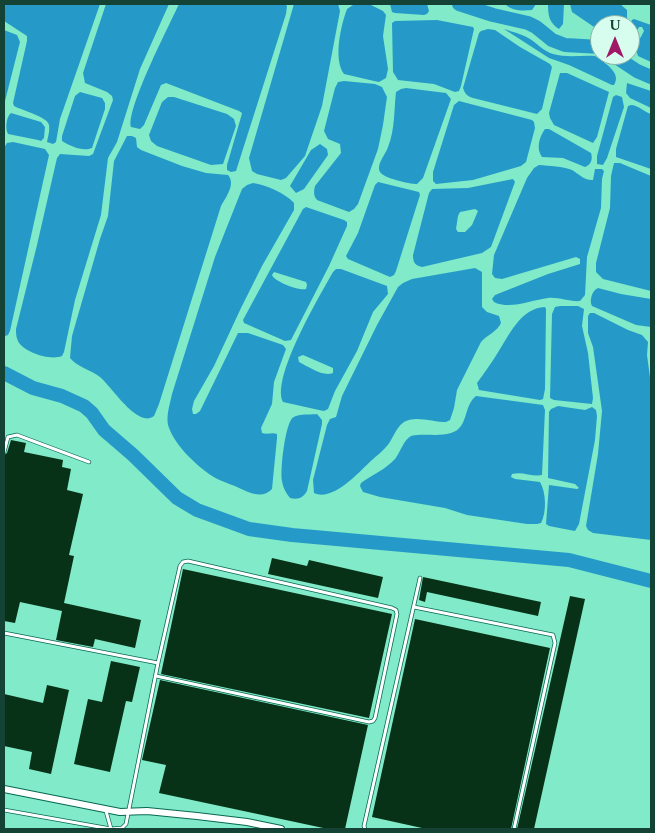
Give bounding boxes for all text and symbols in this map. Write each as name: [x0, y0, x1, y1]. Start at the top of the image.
north arrow: [590, 15, 640, 65]
text: U: [609, 15, 621, 36]

